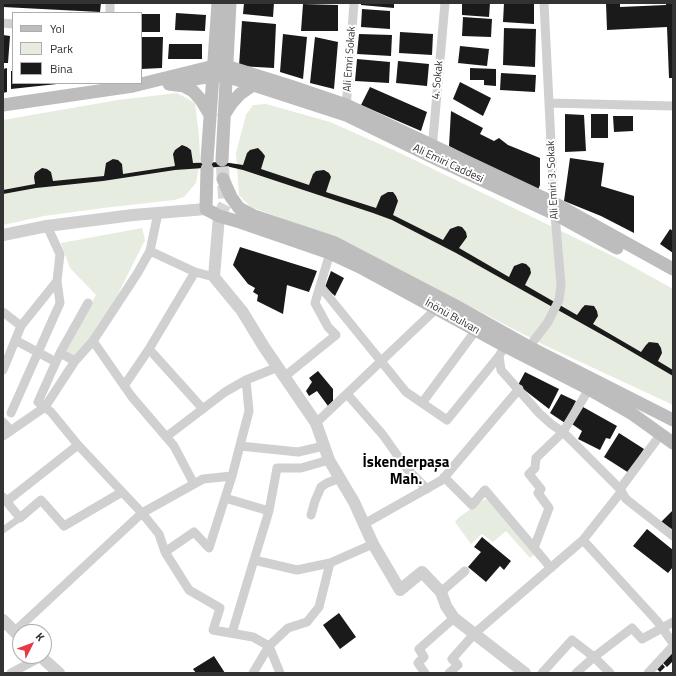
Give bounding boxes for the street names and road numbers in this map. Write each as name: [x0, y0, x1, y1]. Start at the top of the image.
street label: Ali Emri Sokak: [341, 26, 359, 92]
street label: 4. Sokak: [430, 60, 446, 100]
street label: Ali Emiri 3. Sokak: [544, 140, 562, 220]
street label: Ali Emiri Caddesi: [411, 142, 485, 186]
street label: İnönü Bulvarı: [422, 297, 482, 337]

